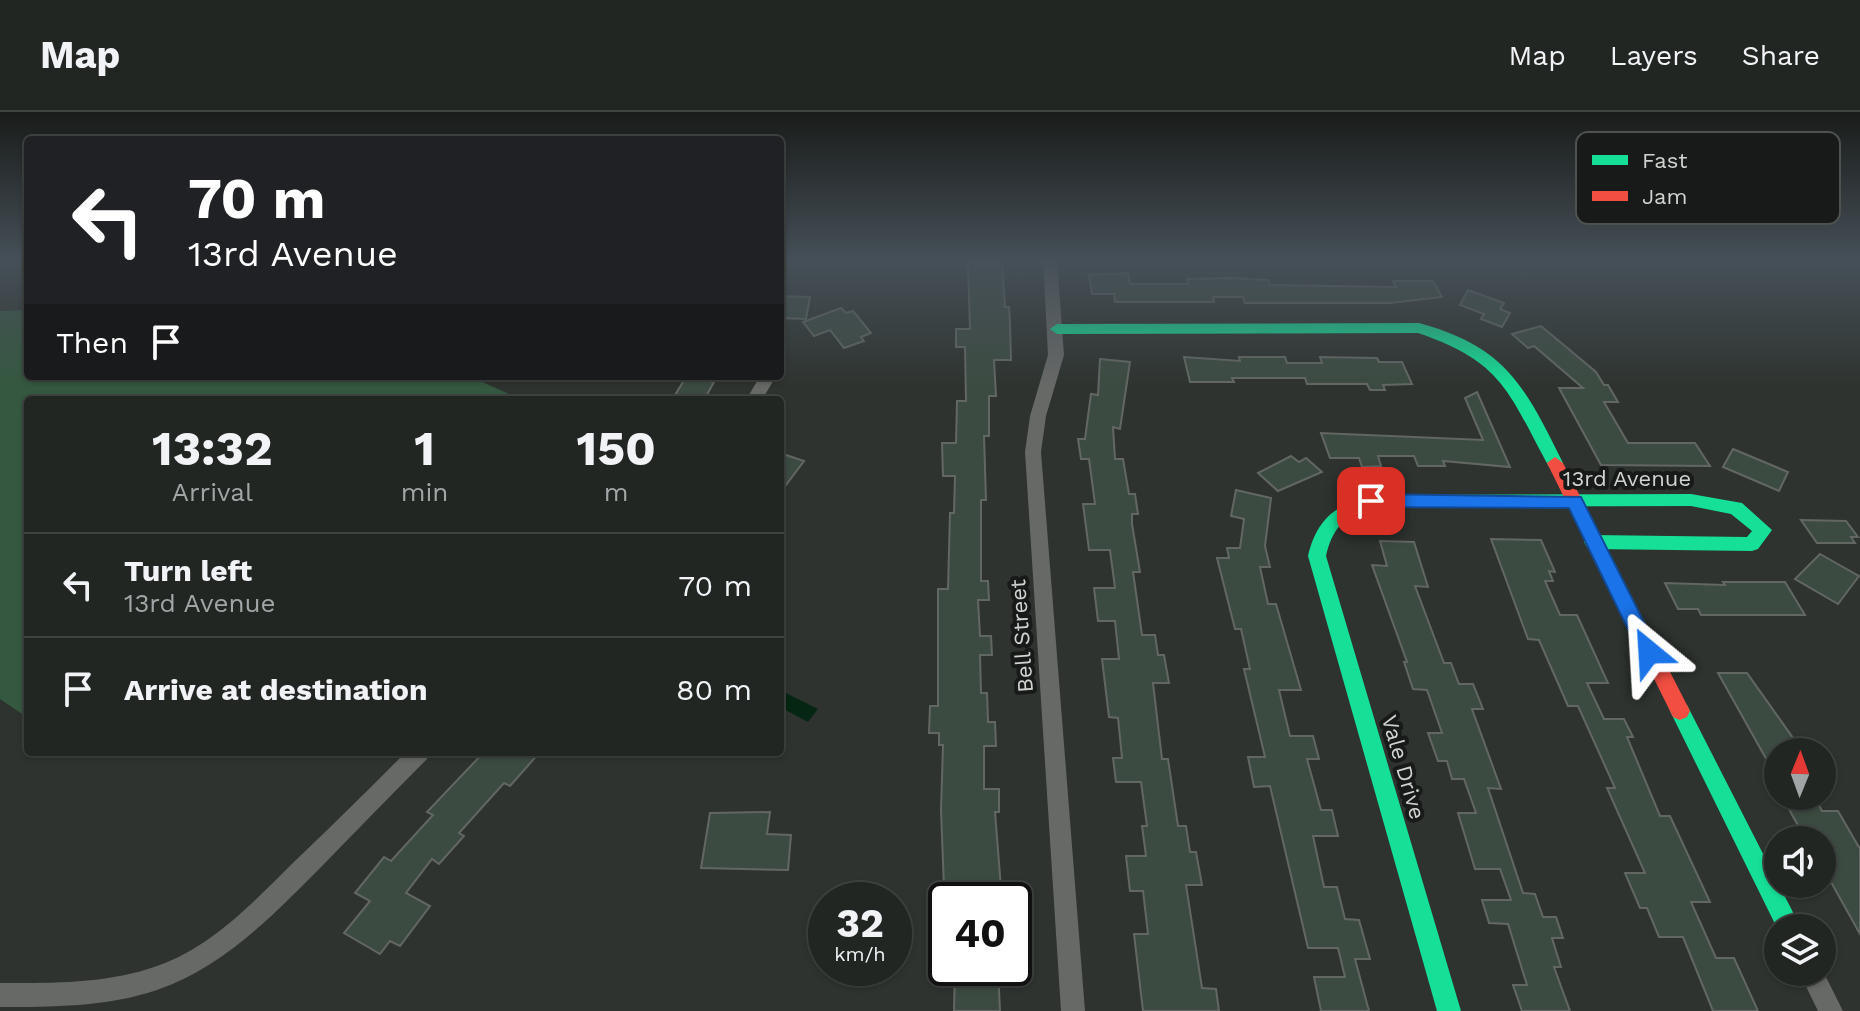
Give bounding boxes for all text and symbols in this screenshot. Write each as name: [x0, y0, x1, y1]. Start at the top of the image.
text: Map: [40, 33, 120, 77]
text: Map: [1509, 39, 1566, 72]
text: Layers: [1610, 39, 1698, 72]
text: Share: [1742, 39, 1820, 72]
legend: [1576, 132, 1840, 224]
text: Fast: [1642, 148, 1688, 173]
text: 70 m: [188, 166, 325, 232]
icon: left: [56, 168, 160, 272]
text: Jam: [1642, 184, 1687, 209]
text: 13rd Avenue: [188, 233, 398, 275]
icon: arrive: [144, 320, 188, 364]
text: Then: [56, 325, 128, 360]
text: 13:32: [152, 420, 273, 477]
text: 1: [414, 420, 435, 477]
text: 150: [576, 420, 656, 477]
street label: 13rd Avenue: [1563, 466, 1691, 491]
pin: [1337, 467, 1405, 535]
text: Arrival: [172, 477, 253, 507]
text: min: [401, 477, 448, 507]
text: m: [604, 477, 629, 507]
icon: arrive: [1349, 479, 1393, 523]
text: Turn left: [124, 553, 252, 588]
icon: left: [56, 563, 100, 607]
text: 70 m: [678, 568, 752, 603]
street label: Bell Street: [1005, 578, 1038, 693]
text: 13rd Avenue: [124, 588, 276, 618]
position arrow: [1607, 610, 1691, 694]
icon: arrive: [56, 667, 100, 711]
text: Arrive at destination: [124, 672, 428, 707]
text: 80 m: [676, 672, 752, 707]
street label: Vale Drive: [1377, 712, 1430, 822]
north arrow: [1764, 738, 1836, 810]
map controls: [1764, 738, 1836, 986]
button: sound: [1764, 826, 1836, 898]
speed limit sign: 40: [928, 882, 1032, 986]
text: 32: [836, 900, 884, 947]
button: layers: [1764, 914, 1836, 986]
text: km/h: [834, 942, 886, 966]

